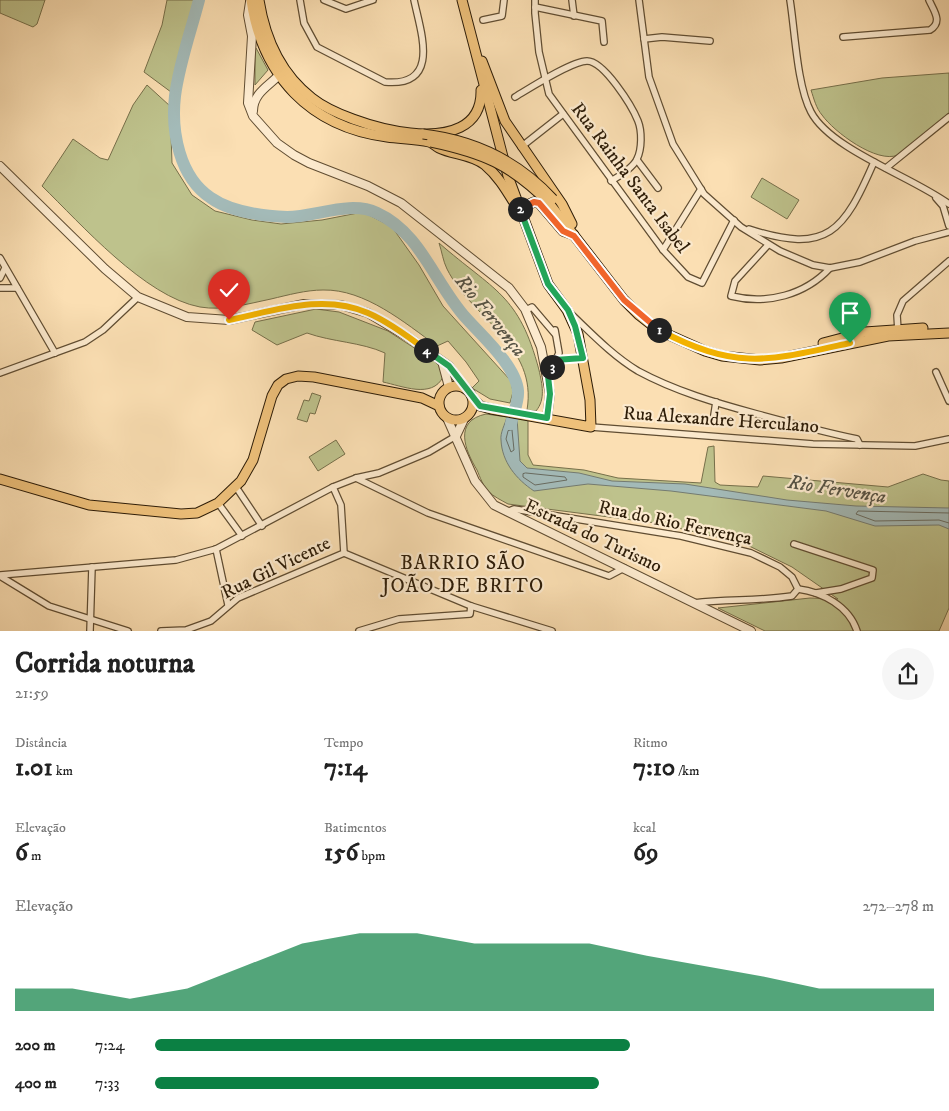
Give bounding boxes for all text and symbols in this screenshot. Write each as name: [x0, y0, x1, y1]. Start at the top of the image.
street label: Rua Rainha Santa Isabel: [566, 98, 694, 258]
pin: 2: [508, 196, 532, 222]
text: 2: [517, 200, 524, 218]
pin: [208, 269, 250, 320]
water label: Rio Fervença: [448, 269, 531, 362]
icon: check: [215, 276, 243, 304]
pin: [829, 292, 871, 343]
icon: arrive: [836, 299, 864, 327]
pin: 1: [646, 318, 672, 342]
text: 1: [657, 321, 662, 339]
pin: 4: [414, 338, 438, 362]
text: 4: [422, 341, 431, 359]
pin: 3: [540, 354, 564, 380]
text: 3: [550, 358, 555, 376]
street label: Rua Alexandre Herculano: [622, 402, 820, 438]
water label: Rio Fervença: [785, 470, 888, 510]
street label: Estrada do Turismo: [520, 494, 666, 578]
street label: Rua do Rio Fervença: [596, 496, 754, 550]
street label: Rua Gil Vicente: [218, 532, 334, 604]
district label: BARRIO SÃO JOÃO DE BRITO: [380, 550, 544, 599]
text: Corrida noturna: [15, 646, 195, 681]
button: share: [882, 648, 934, 700]
text: 21:59: [15, 683, 49, 703]
text: Distância: [15, 734, 67, 752]
text: Tempo: [324, 734, 363, 752]
text: Ritmo: [633, 734, 668, 752]
text: 1.01: [15, 752, 53, 783]
text: 7:14: [324, 752, 367, 783]
text: 7:10: [633, 752, 675, 783]
text: km: [53, 762, 73, 780]
text: /km: [675, 762, 700, 780]
text: Elevação: [15, 819, 66, 837]
text: Batimentos: [324, 819, 386, 837]
text: kcal: [633, 819, 656, 837]
text: 6: [15, 837, 28, 868]
text: 156: [324, 837, 358, 868]
text: 69: [633, 837, 659, 868]
text: m: [28, 847, 42, 865]
text: bpm: [358, 847, 386, 865]
text: Elevação: [15, 896, 73, 916]
text: 272–278 m: [862, 896, 934, 916]
text: 200 m: [15, 1035, 56, 1055]
text: 7:24: [95, 1035, 125, 1055]
text: 400 m: [15, 1073, 57, 1093]
text: 7:33: [95, 1073, 120, 1093]

